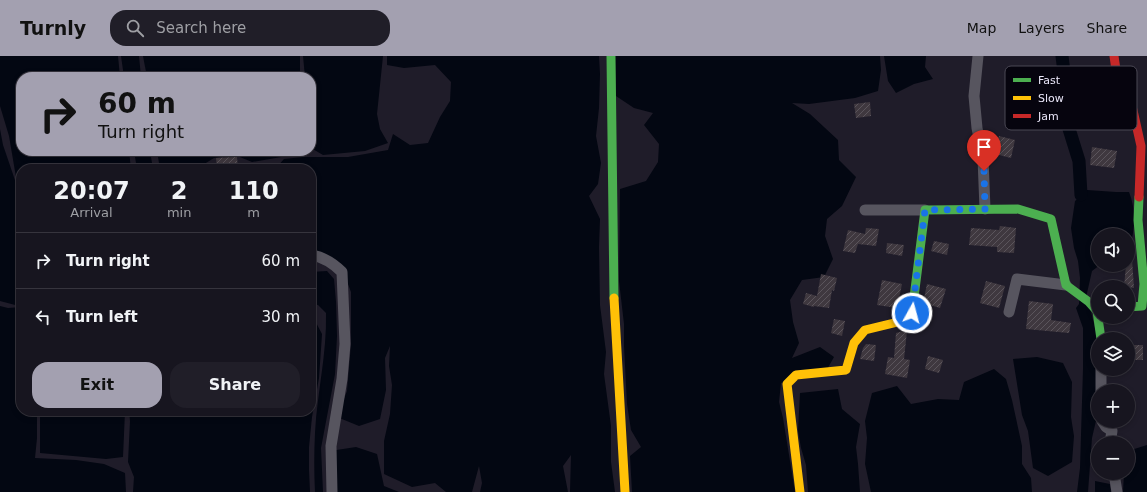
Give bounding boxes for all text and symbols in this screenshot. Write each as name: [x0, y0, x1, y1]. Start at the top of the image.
search box: [110, 10, 390, 46]
text: Turnly: [20, 17, 86, 39]
icon: search: [124, 17, 146, 39]
text: Search here: [156, 19, 246, 37]
text: Map: [967, 20, 996, 36]
text: Layers: [1018, 20, 1065, 36]
text: Share: [1087, 20, 1127, 36]
legend: [1005, 66, 1137, 130]
text: Fast: [1038, 74, 1061, 87]
text: 60 m: [98, 87, 176, 120]
icon: right: [32, 88, 84, 140]
text: Slow: [1038, 92, 1064, 105]
text: Jam: [1037, 110, 1059, 123]
text: Turn right: [98, 121, 184, 142]
pin: [967, 130, 1001, 171]
icon: arrive: [973, 136, 995, 158]
text: 20:07: [53, 177, 130, 205]
text: 2: [171, 177, 187, 205]
text: 110: [229, 177, 279, 205]
text: Arrival: [70, 205, 113, 220]
text: min: [167, 205, 191, 220]
text: m: [247, 205, 260, 220]
map controls: [1091, 228, 1135, 480]
button: sound: [1091, 228, 1135, 272]
icon: right: [32, 250, 54, 272]
text: Turn right: [66, 252, 150, 270]
text: 60 m: [262, 252, 300, 270]
button: search: [1091, 280, 1135, 324]
position arrow: [891, 292, 933, 334]
icon: left: [32, 306, 54, 328]
text: Turn left: [66, 308, 138, 326]
text: 30 m: [262, 308, 300, 326]
button: layers: [1091, 332, 1135, 376]
button: Exit: [32, 362, 162, 408]
button: Share: [170, 362, 300, 408]
button: +: [1091, 384, 1135, 428]
button: −: [1091, 436, 1135, 480]

